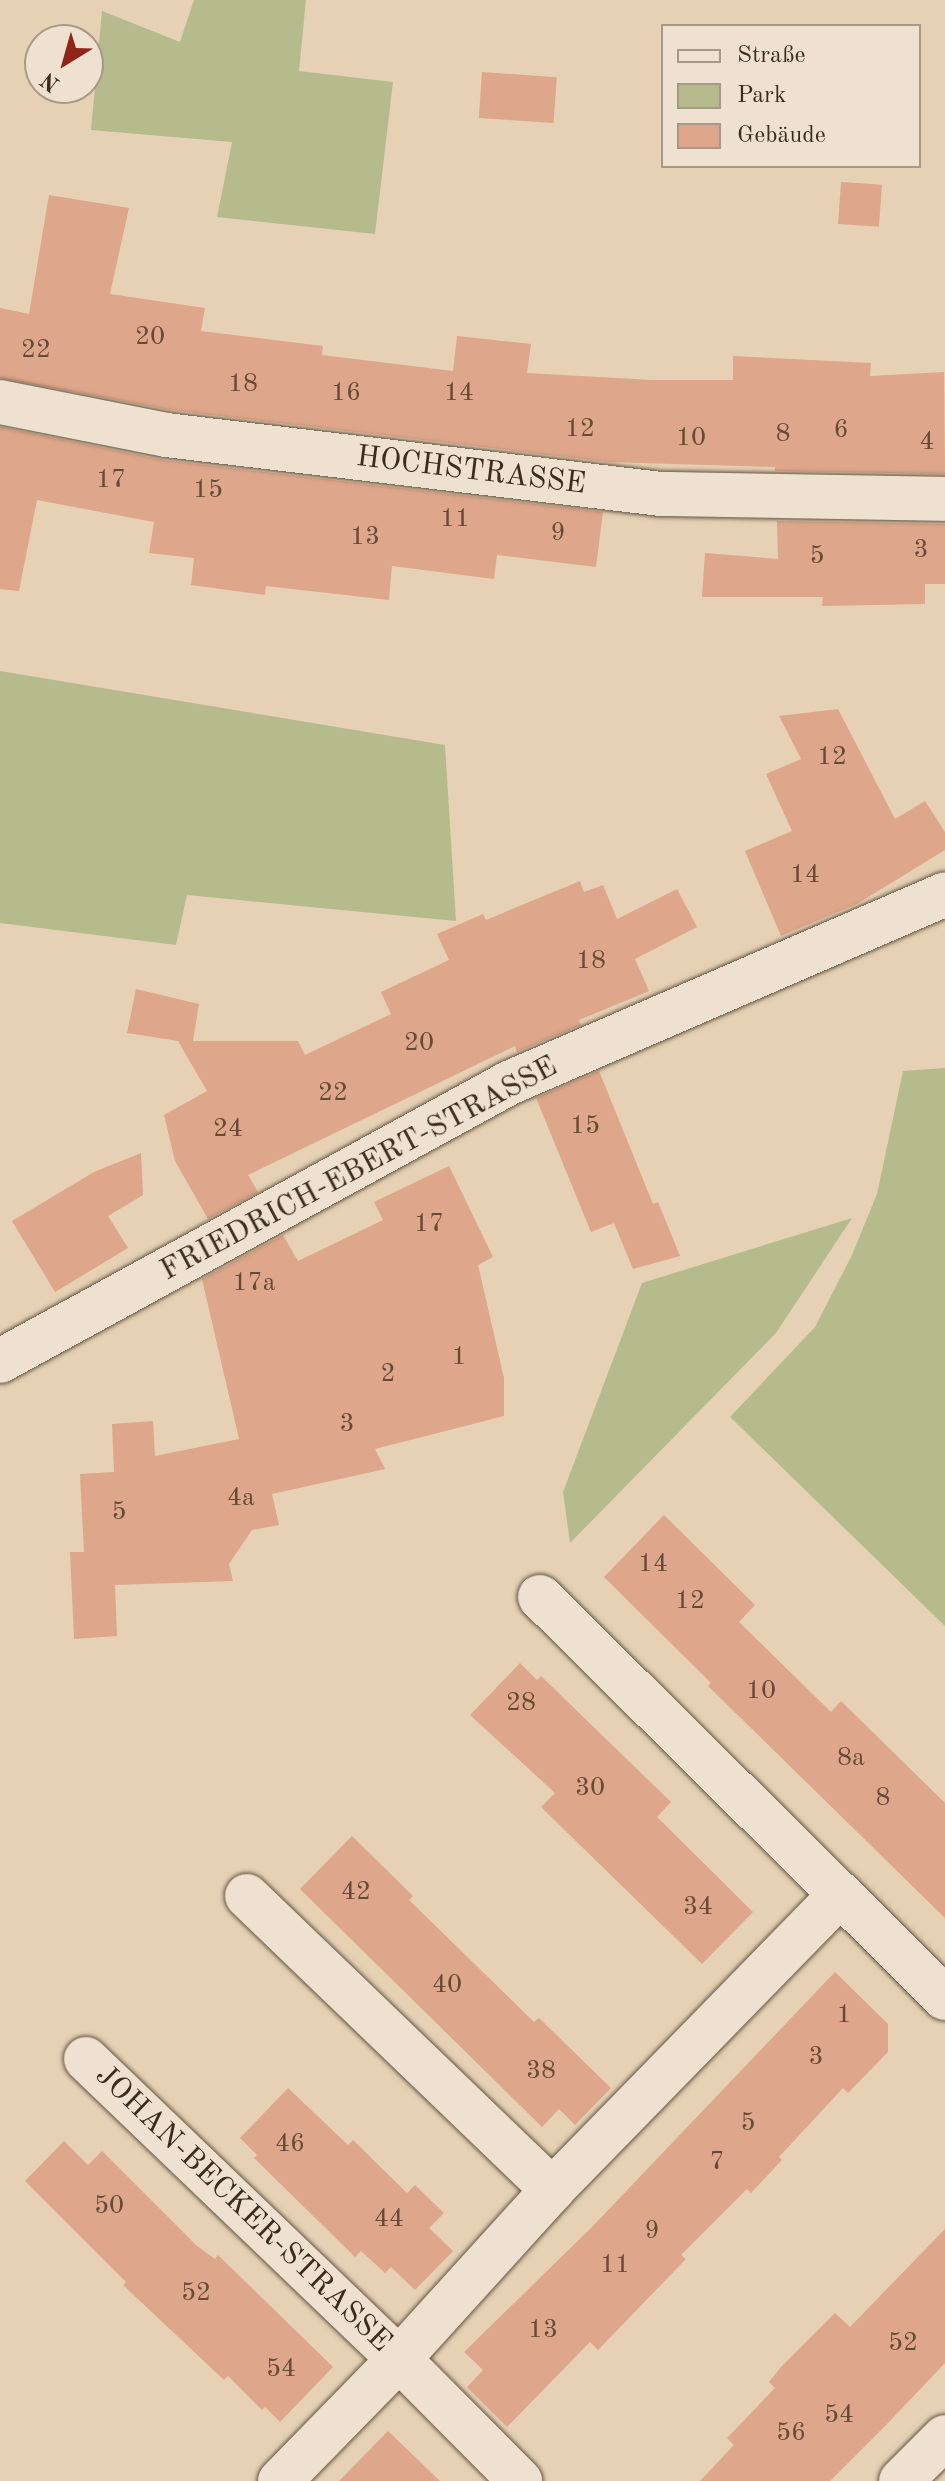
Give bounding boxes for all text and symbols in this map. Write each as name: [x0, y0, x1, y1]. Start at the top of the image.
north arrow: [24, 24, 104, 104]
legend: [661, 24, 921, 168]
text: Straße: [737, 44, 806, 68]
text: N: [37, 68, 64, 95]
text: Park: [737, 84, 786, 108]
text: Gebäude: [737, 124, 826, 148]
house number: 20: [135, 322, 165, 354]
house number: 22: [21, 335, 51, 367]
house number: 18: [228, 369, 258, 401]
house number: 16: [331, 378, 361, 410]
house number: 14: [444, 378, 474, 410]
house number: 12: [565, 414, 595, 446]
house number: 6: [833, 415, 849, 447]
house number: 8: [775, 419, 791, 451]
house number: 10: [676, 423, 706, 455]
house number: 4: [919, 427, 935, 459]
street label: HOCHSTRASSE: [354, 439, 588, 503]
house number: 17: [96, 465, 126, 497]
house number: 15: [193, 475, 223, 507]
house number: 11: [440, 504, 470, 536]
house number: 9: [550, 518, 566, 550]
house number: 13: [350, 522, 380, 554]
house number: 3: [913, 535, 929, 567]
house number: 5: [809, 541, 825, 573]
house number: 12: [817, 742, 847, 774]
house number: 14: [790, 860, 820, 892]
house number: 18: [576, 946, 606, 978]
house number: 20: [404, 1028, 434, 1060]
street label: FRIEDRICH-EBERT-STRASSE: [154, 1049, 564, 1289]
house number: 22: [318, 1078, 348, 1110]
house number: 15: [570, 1111, 600, 1143]
house number: 24: [213, 1114, 243, 1146]
house number: 17: [414, 1209, 444, 1241]
house number: 17a: [232, 1268, 276, 1300]
house number: 1: [451, 1342, 467, 1374]
house number: 2: [380, 1359, 396, 1391]
house number: 3: [339, 1409, 355, 1441]
house number: 4a: [227, 1483, 255, 1515]
house number: 5: [111, 1497, 127, 1529]
house number: 14: [638, 1549, 668, 1581]
house number: 12: [675, 1586, 705, 1618]
house number: 10: [746, 1676, 776, 1708]
house number: 28: [506, 1688, 536, 1720]
house number: 8a: [837, 1743, 865, 1775]
house number: 30: [575, 1773, 605, 1805]
house number: 8: [875, 1783, 891, 1815]
house number: 42: [341, 1877, 371, 1909]
house number: 34: [683, 1892, 713, 1924]
house number: 40: [432, 1970, 462, 2002]
house number: 1: [836, 2000, 852, 2032]
house number: 3: [808, 2042, 824, 2074]
house number: 38: [526, 2056, 556, 2088]
street label: JOHAN-BECKER-STRASSE: [87, 2058, 399, 2360]
house number: 5: [740, 2108, 756, 2140]
house number: 46: [275, 2129, 305, 2161]
house number: 7: [709, 2147, 725, 2179]
house number: 50: [94, 2191, 124, 2223]
house number: 44: [374, 2204, 404, 2236]
house number: 9: [644, 2216, 660, 2248]
house number: 11: [600, 2250, 630, 2282]
house number: 52: [181, 2278, 211, 2310]
house number: 13: [528, 2315, 558, 2347]
house number: 52: [888, 2328, 918, 2360]
house number: 54: [266, 2354, 296, 2386]
house number: 54: [824, 2400, 854, 2432]
house number: 56: [776, 2418, 806, 2450]

